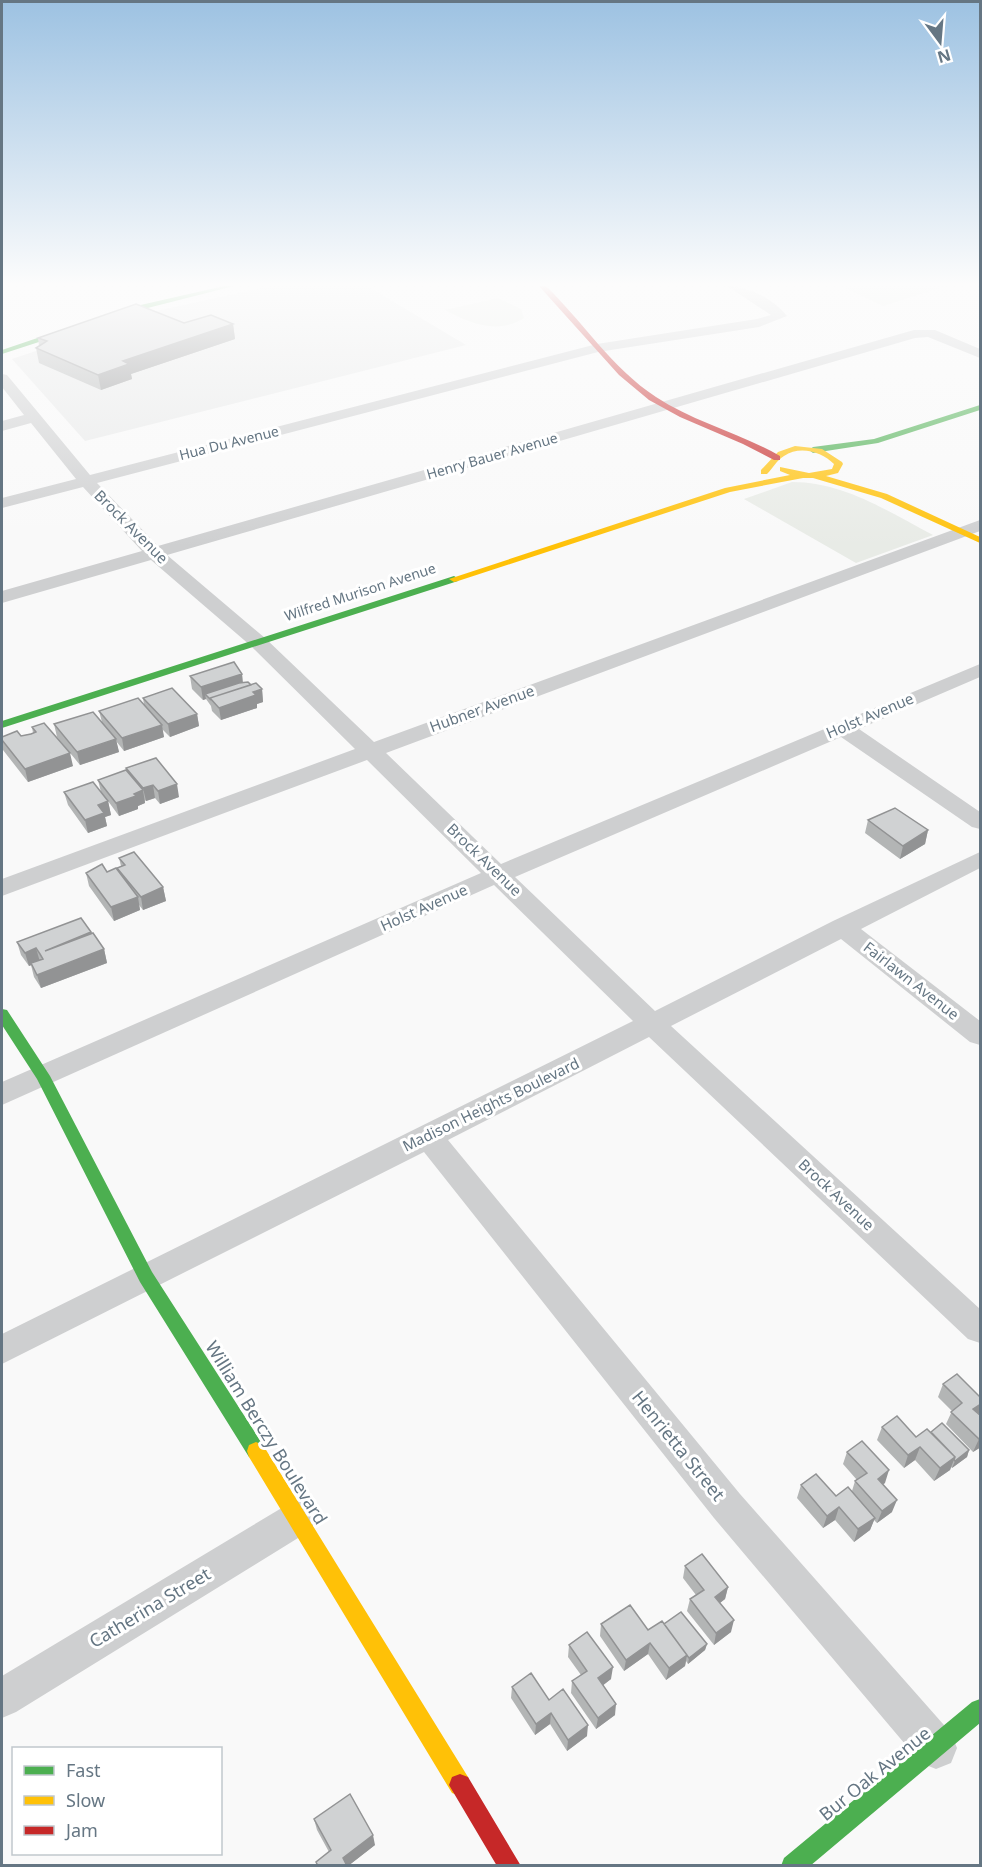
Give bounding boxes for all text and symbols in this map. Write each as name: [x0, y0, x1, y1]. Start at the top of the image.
north arrow: [910, 12, 970, 72]
text: N: [935, 44, 953, 69]
street label: Hua Du Avenue: [177, 421, 281, 464]
street label: Henry Bauer Avenue: [424, 428, 560, 483]
street label: Brock Avenue: [91, 485, 173, 567]
street label: Wilfred Murison Avenue: [282, 558, 438, 625]
street label: Hubner Avenue: [427, 680, 537, 736]
street label: Holst Avenue: [823, 688, 916, 742]
street label: Brock Avenue: [443, 819, 526, 900]
street label: Holst Avenue: [377, 879, 470, 935]
street label: Fairlawn Avenue: [860, 937, 964, 1024]
street label: Madison Heights Boulevard: [399, 1053, 582, 1156]
street label: Brock Avenue: [795, 1154, 879, 1234]
street label: William Berczy Boulevard: [200, 1336, 333, 1529]
street label: Henrietta Street: [627, 1385, 731, 1506]
street label: Catherina Street: [84, 1561, 215, 1653]
street label: Bur Oak Avenue: [814, 1721, 935, 1826]
legend: [12, 1747, 222, 1855]
text: Fast: [66, 1758, 101, 1782]
text: Slow: [66, 1788, 105, 1812]
text: Jam: [64, 1818, 98, 1842]

